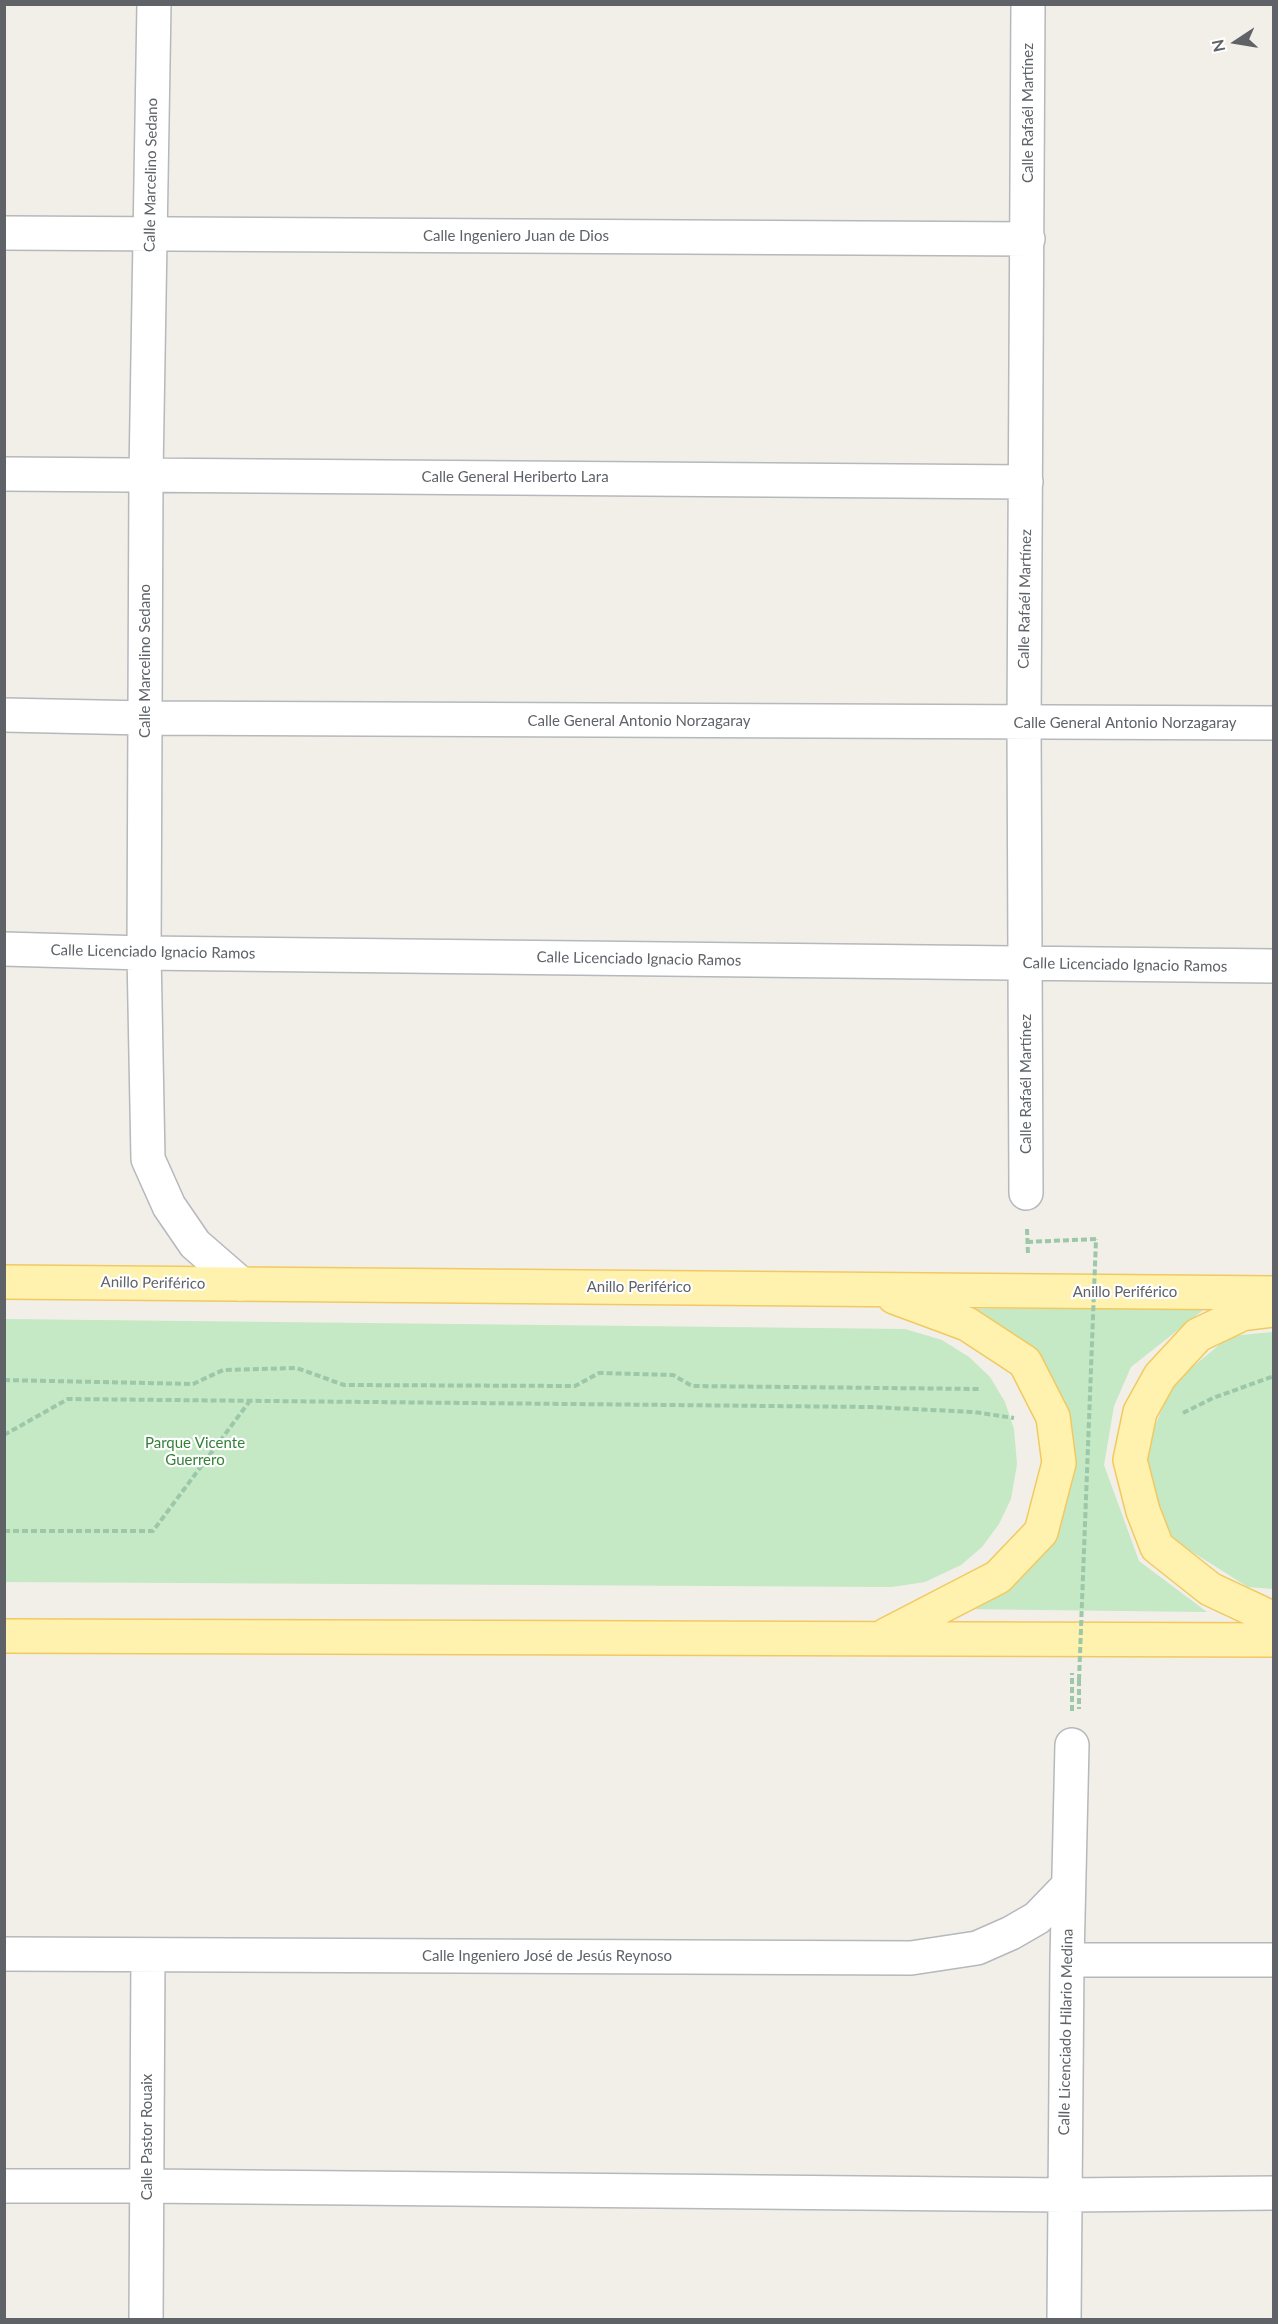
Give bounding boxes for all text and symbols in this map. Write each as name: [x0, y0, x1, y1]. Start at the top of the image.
north arrow: [1206, 12, 1266, 72]
text: N: [1207, 38, 1228, 54]
street label: Calle Rafaél Martínez: [1019, 43, 1037, 183]
street label: Calle Marcelino Sedano: [141, 98, 161, 252]
street label: Calle Ingeniero Juan de Dios: [423, 227, 609, 245]
street label: Calle General Heriberto Lara: [421, 468, 609, 486]
street label: Calle Rafaél Martínez: [1015, 529, 1035, 669]
street label: Calle Marcelino Sedano: [136, 584, 154, 738]
street label: Calle General Antonio Norzagaray: [527, 712, 751, 730]
street label: Calle General Antonio Norzagaray: [1013, 714, 1237, 732]
street label: Calle Licenciado Ignacio Ramos: [51, 941, 255, 963]
street label: Calle Licenciado Ignacio Ramos: [537, 948, 741, 970]
street label: Calle Licenciado Ignacio Ramos: [1023, 954, 1227, 976]
street label: Calle Rafaél Martínez: [1017, 1014, 1035, 1154]
street label: Anillo Periférico: [101, 1273, 205, 1293]
street label: Anillo Periférico: [587, 1278, 691, 1296]
street label: Anillo Periférico: [1073, 1283, 1177, 1301]
park label: Parque Vicente Guerrero: [145, 1434, 245, 1469]
street label: Calle Licenciado Hilario Medina: [1055, 1929, 1077, 2135]
street label: Calle Ingeniero José de Jesús Reynoso: [422, 1947, 672, 1965]
street label: Calle Pastor Rouaix: [138, 2074, 156, 2200]

